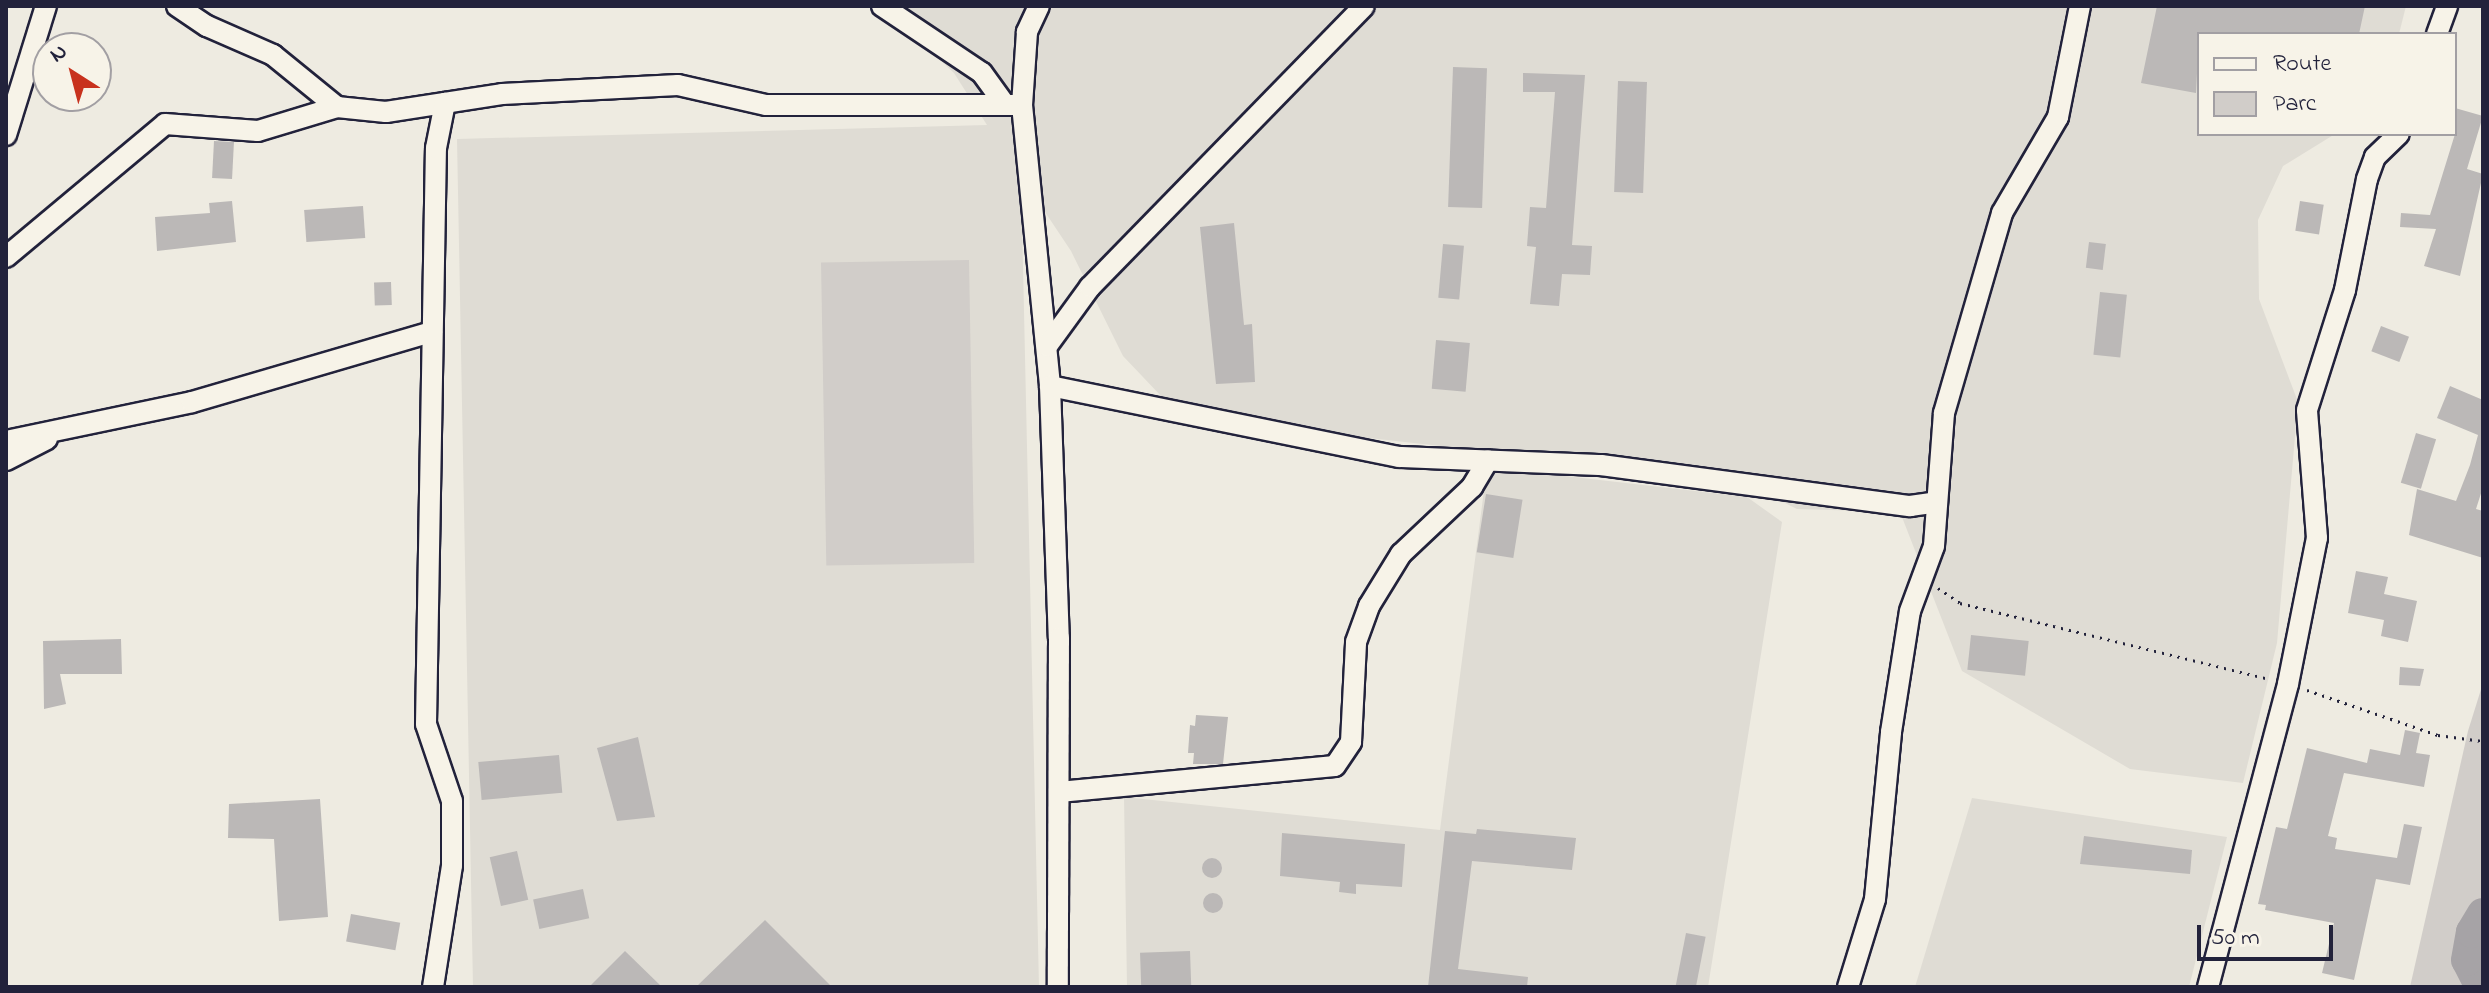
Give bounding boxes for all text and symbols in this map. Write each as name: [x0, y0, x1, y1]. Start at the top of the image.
north arrow: [32, 32, 112, 112]
legend: [2197, 32, 2457, 136]
text: N: [44, 37, 74, 72]
text: Route: [2273, 47, 2331, 82]
text: Parc: [2273, 87, 2317, 122]
scale bar: [2201, 909, 2337, 959]
text: 50 m: [2211, 921, 2260, 956]

